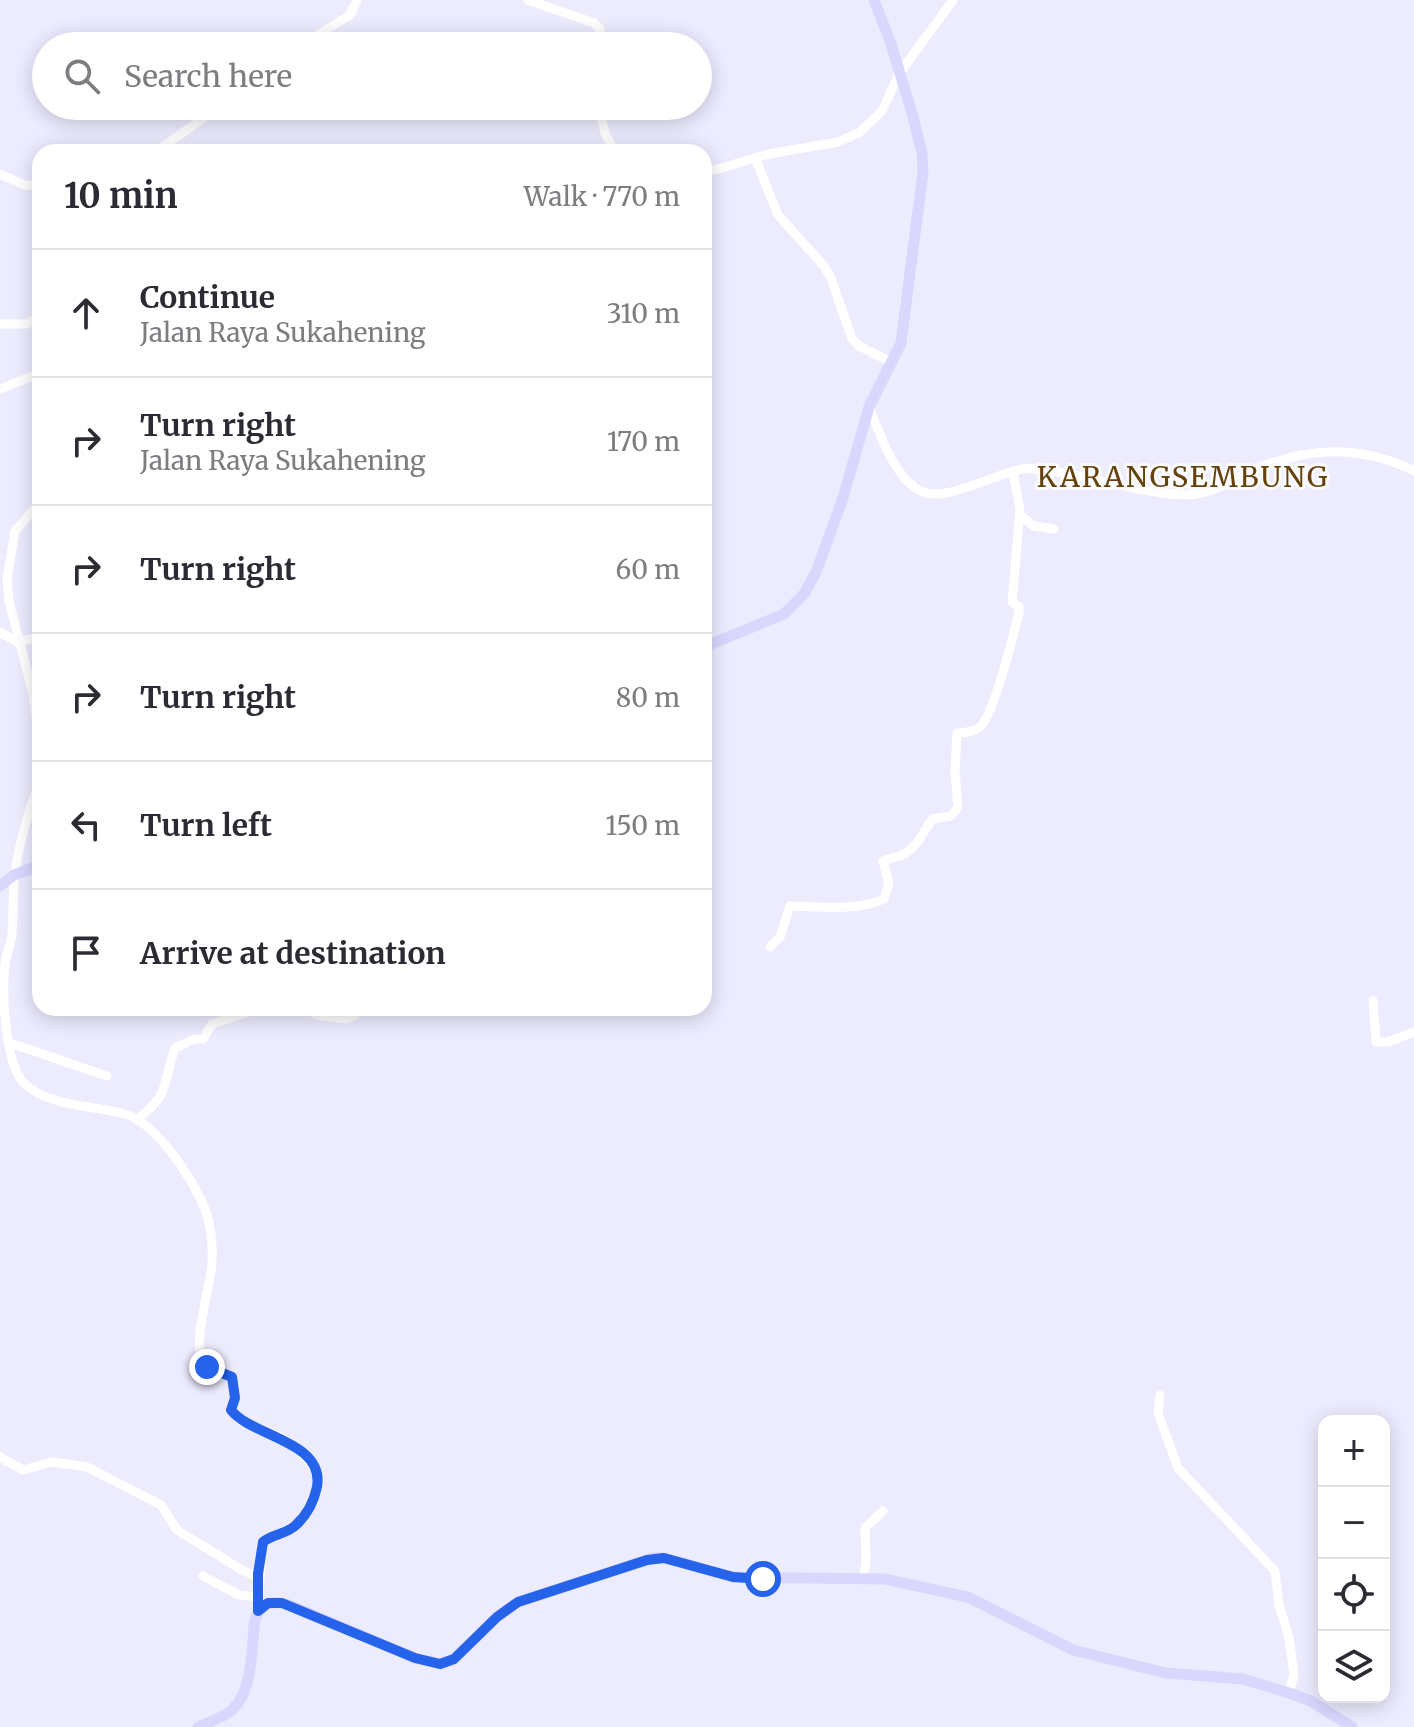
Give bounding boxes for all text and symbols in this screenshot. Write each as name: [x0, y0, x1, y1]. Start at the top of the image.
search box: [32, 32, 712, 120]
icon: search: [60, 54, 104, 98]
text: Search here: [124, 57, 292, 95]
text: 10 min: [64, 175, 178, 217]
text: Walk · 770 m: [524, 180, 680, 213]
text: Continue: [140, 278, 275, 316]
icon: ahead: [64, 291, 108, 335]
text: 310 m: [607, 297, 680, 330]
text: Jalan Raya Sukahening: [140, 316, 426, 349]
text: Turn right: [140, 406, 296, 444]
icon: right: [64, 419, 108, 463]
text: 170 m: [607, 425, 680, 458]
text: Jalan Raya Sukahening: [140, 444, 426, 477]
district label: KARANGSEMBUNG: [1037, 459, 1329, 495]
icon: right: [64, 547, 108, 591]
text: Turn right: [140, 550, 296, 588]
text: 60 m: [616, 553, 680, 586]
icon: right: [64, 675, 108, 719]
text: Turn right: [140, 678, 296, 716]
text: 80 m: [616, 681, 680, 714]
icon: left: [64, 803, 108, 847]
text: Turn left: [140, 806, 272, 844]
text: 150 m: [606, 809, 680, 842]
icon: arrive: [64, 931, 108, 975]
text: Arrive at destination: [140, 934, 446, 972]
route end: [189, 1349, 225, 1385]
map controls: [1318, 1415, 1390, 1703]
button: +: [1318, 1415, 1390, 1487]
button: −: [1318, 1487, 1390, 1559]
button: locate: [1318, 1559, 1390, 1631]
route start: [745, 1561, 781, 1597]
button: layers: [1318, 1631, 1390, 1703]

